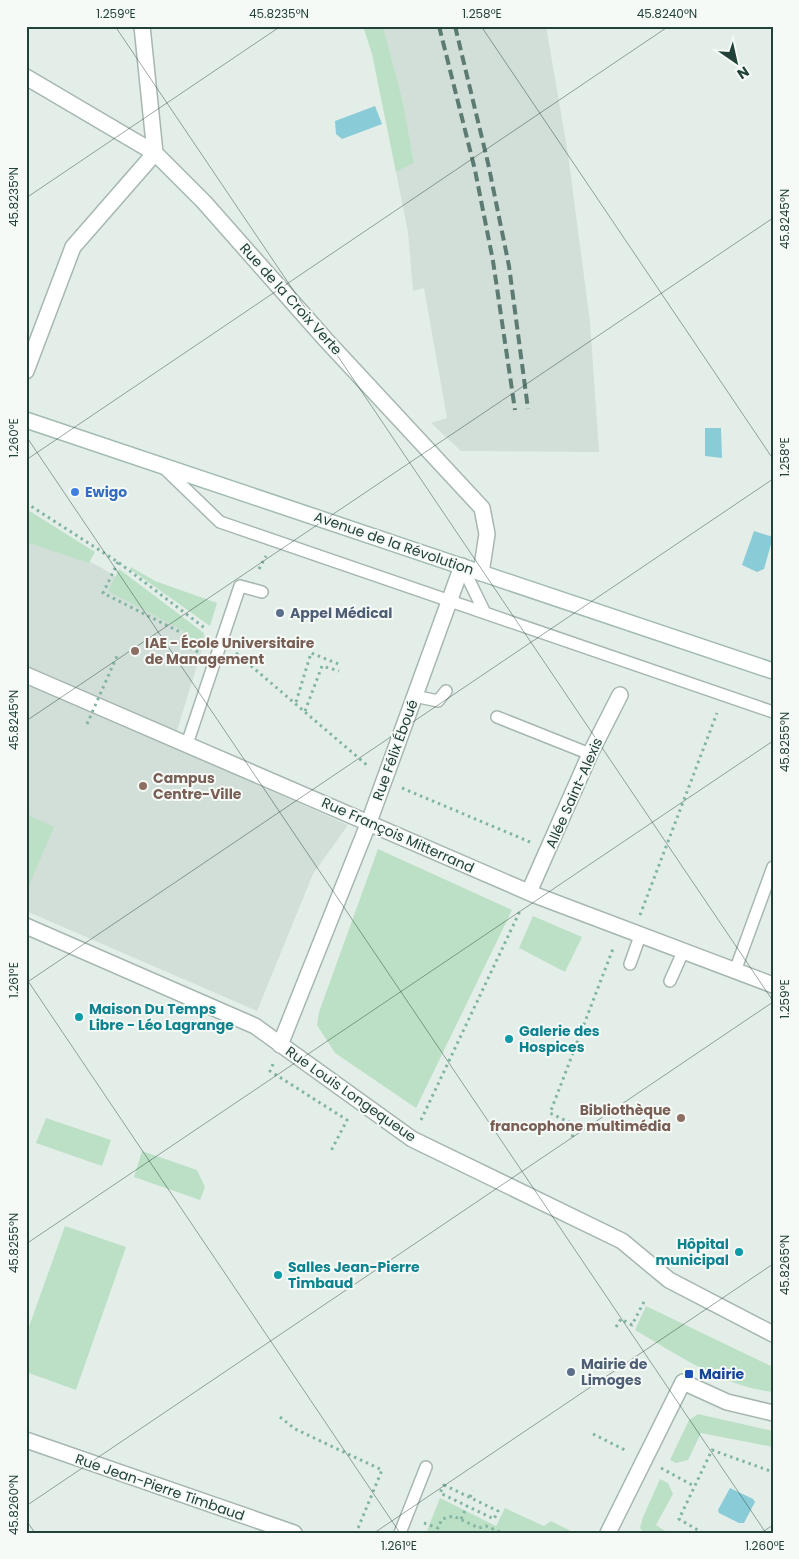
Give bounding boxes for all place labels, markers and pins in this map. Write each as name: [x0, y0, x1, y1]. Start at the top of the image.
place label: Ewigo: [85, 482, 127, 502]
marker: Ewigo: [69, 486, 81, 498]
place label: Appel Médical: [290, 603, 392, 623]
marker: Appel Médical: [274, 607, 286, 619]
place label: IAE - École Universitaire de Management: [145, 633, 315, 669]
marker: IAE - École Universitaire de Management: [129, 645, 141, 657]
place label: Campus Centre-Ville: [153, 768, 242, 804]
marker: Campus Centre-Ville: [137, 780, 149, 792]
place label: Maison Du Temps Libre - Léo Lagrange: [89, 999, 234, 1035]
marker: Maison Du Temps Libre - Léo Lagrange: [73, 1011, 85, 1023]
place label: Galerie des Hospices: [519, 1021, 600, 1057]
marker: Galerie des Hospices: [503, 1033, 515, 1045]
place label: Bibliothèque francophone multimédia: [490, 1100, 671, 1136]
marker: Bibliothèque francophone multimédia: [675, 1112, 687, 1124]
place label: Hôpital municipal: [655, 1234, 729, 1270]
marker: Hôpital municipal: [733, 1246, 745, 1258]
place label: Salles Jean-Pierre Timbaud: [288, 1257, 420, 1293]
marker: Salles Jean-Pierre Timbaud: [272, 1269, 284, 1281]
place label: Mairie de Limoges: [581, 1354, 648, 1390]
place label: Mairie: [699, 1364, 745, 1384]
marker: Mairie de Limoges: [565, 1366, 577, 1378]
marker: Mairie: [683, 1368, 695, 1380]

